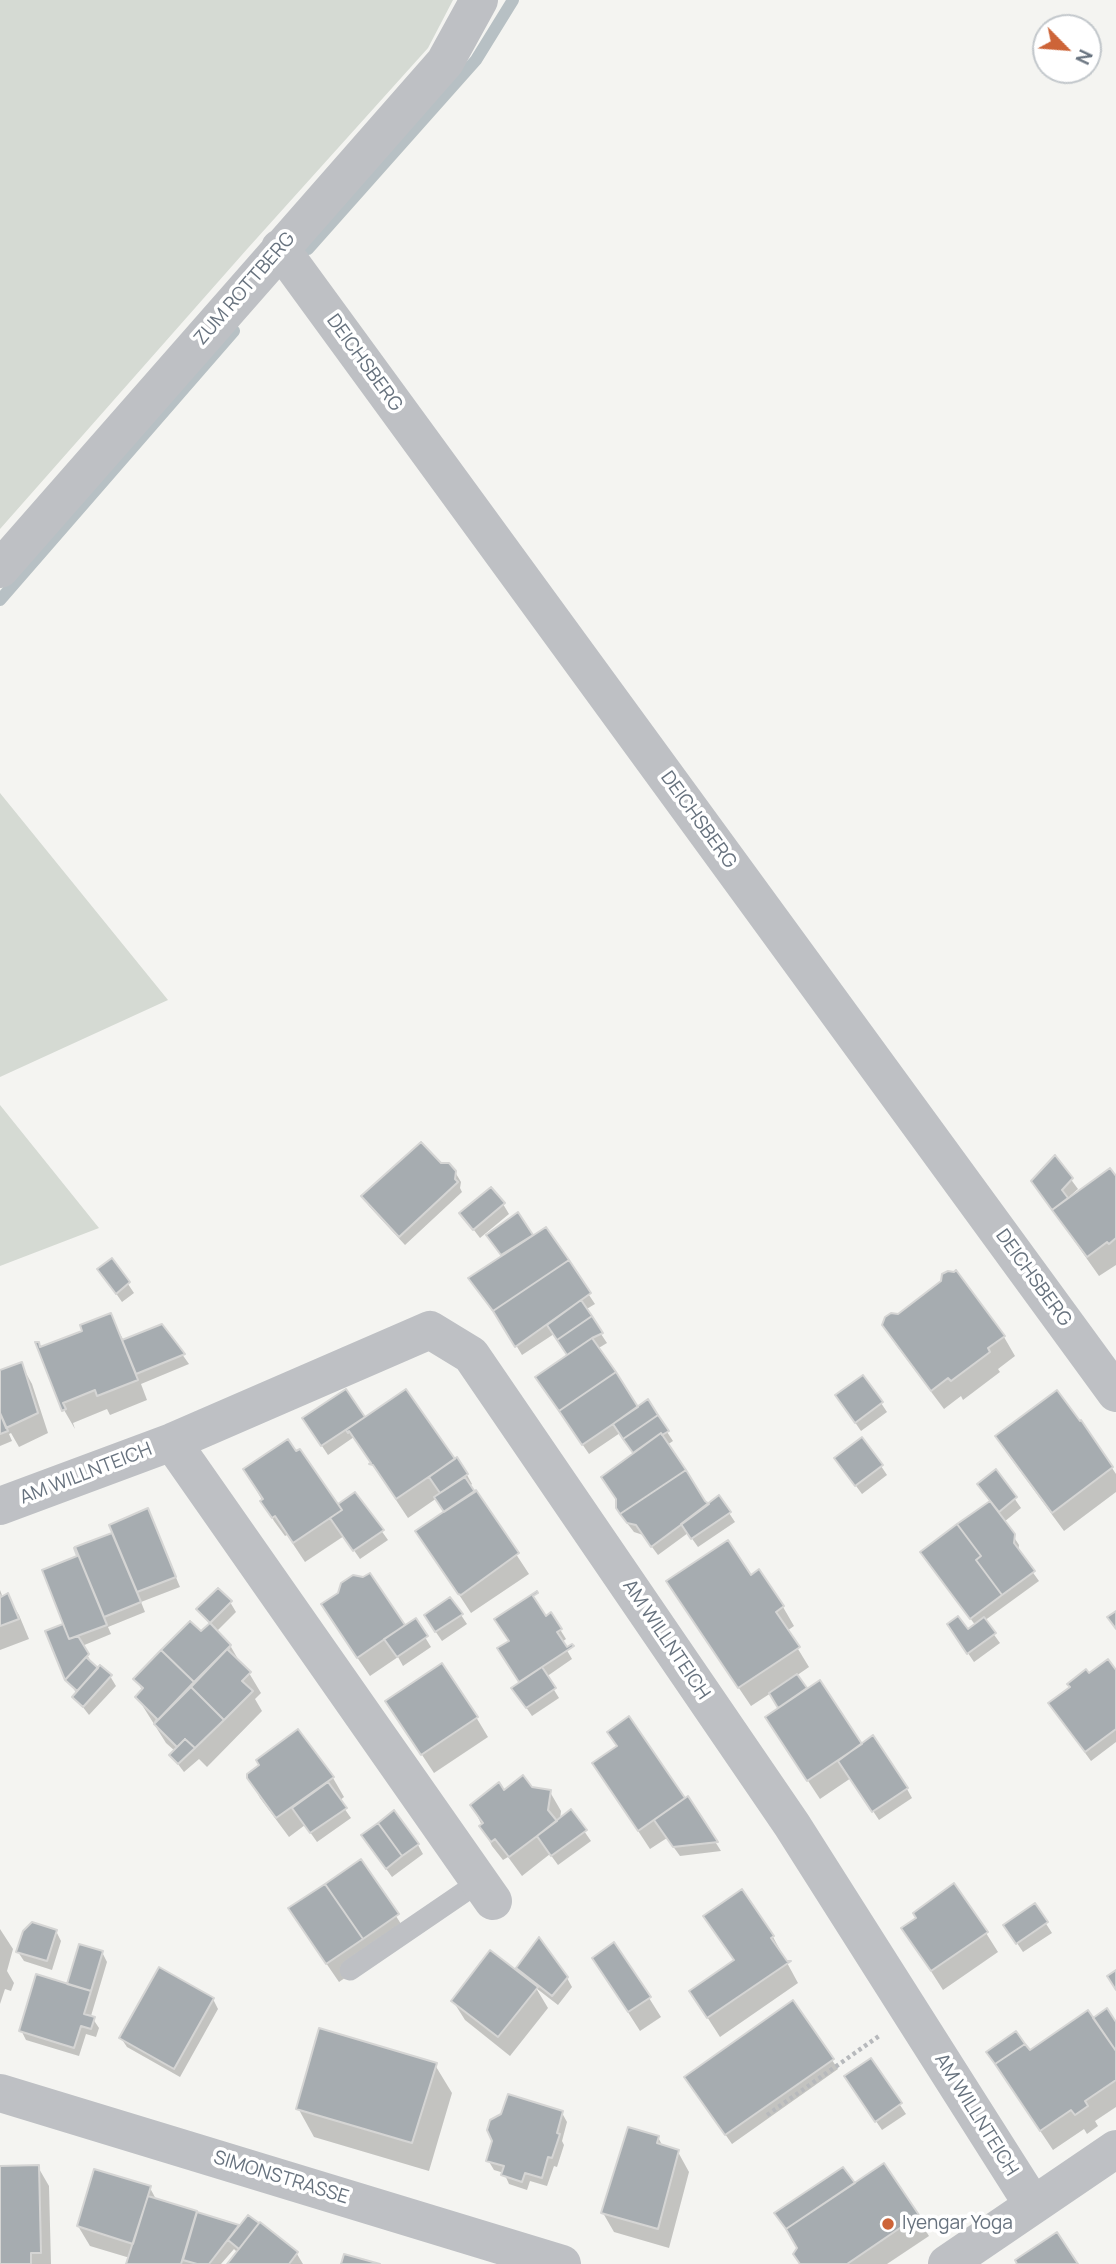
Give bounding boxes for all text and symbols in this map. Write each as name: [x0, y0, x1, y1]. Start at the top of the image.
north arrow: [1032, 14, 1102, 84]
text: N: [1070, 45, 1099, 69]
street label: ZUM ROTTBERG: [190, 228, 300, 350]
street label: DEICHSBERG: [321, 310, 407, 416]
street label: DEICHSBERG: [655, 767, 741, 873]
street label: DEICHSBERG: [990, 1225, 1076, 1331]
street label: AM WILLNTEICH: [17, 1438, 155, 1510]
street label: AM WILLNTEICH: [618, 1576, 714, 1704]
street label: AM WILLNTEICH: [929, 2050, 1023, 2180]
street label: SIMONSTRASSE: [211, 2147, 351, 2209]
place label: Iyengar Yoga: [902, 2213, 1013, 2235]
marker: Iyengar Yoga: [880, 2216, 896, 2232]

